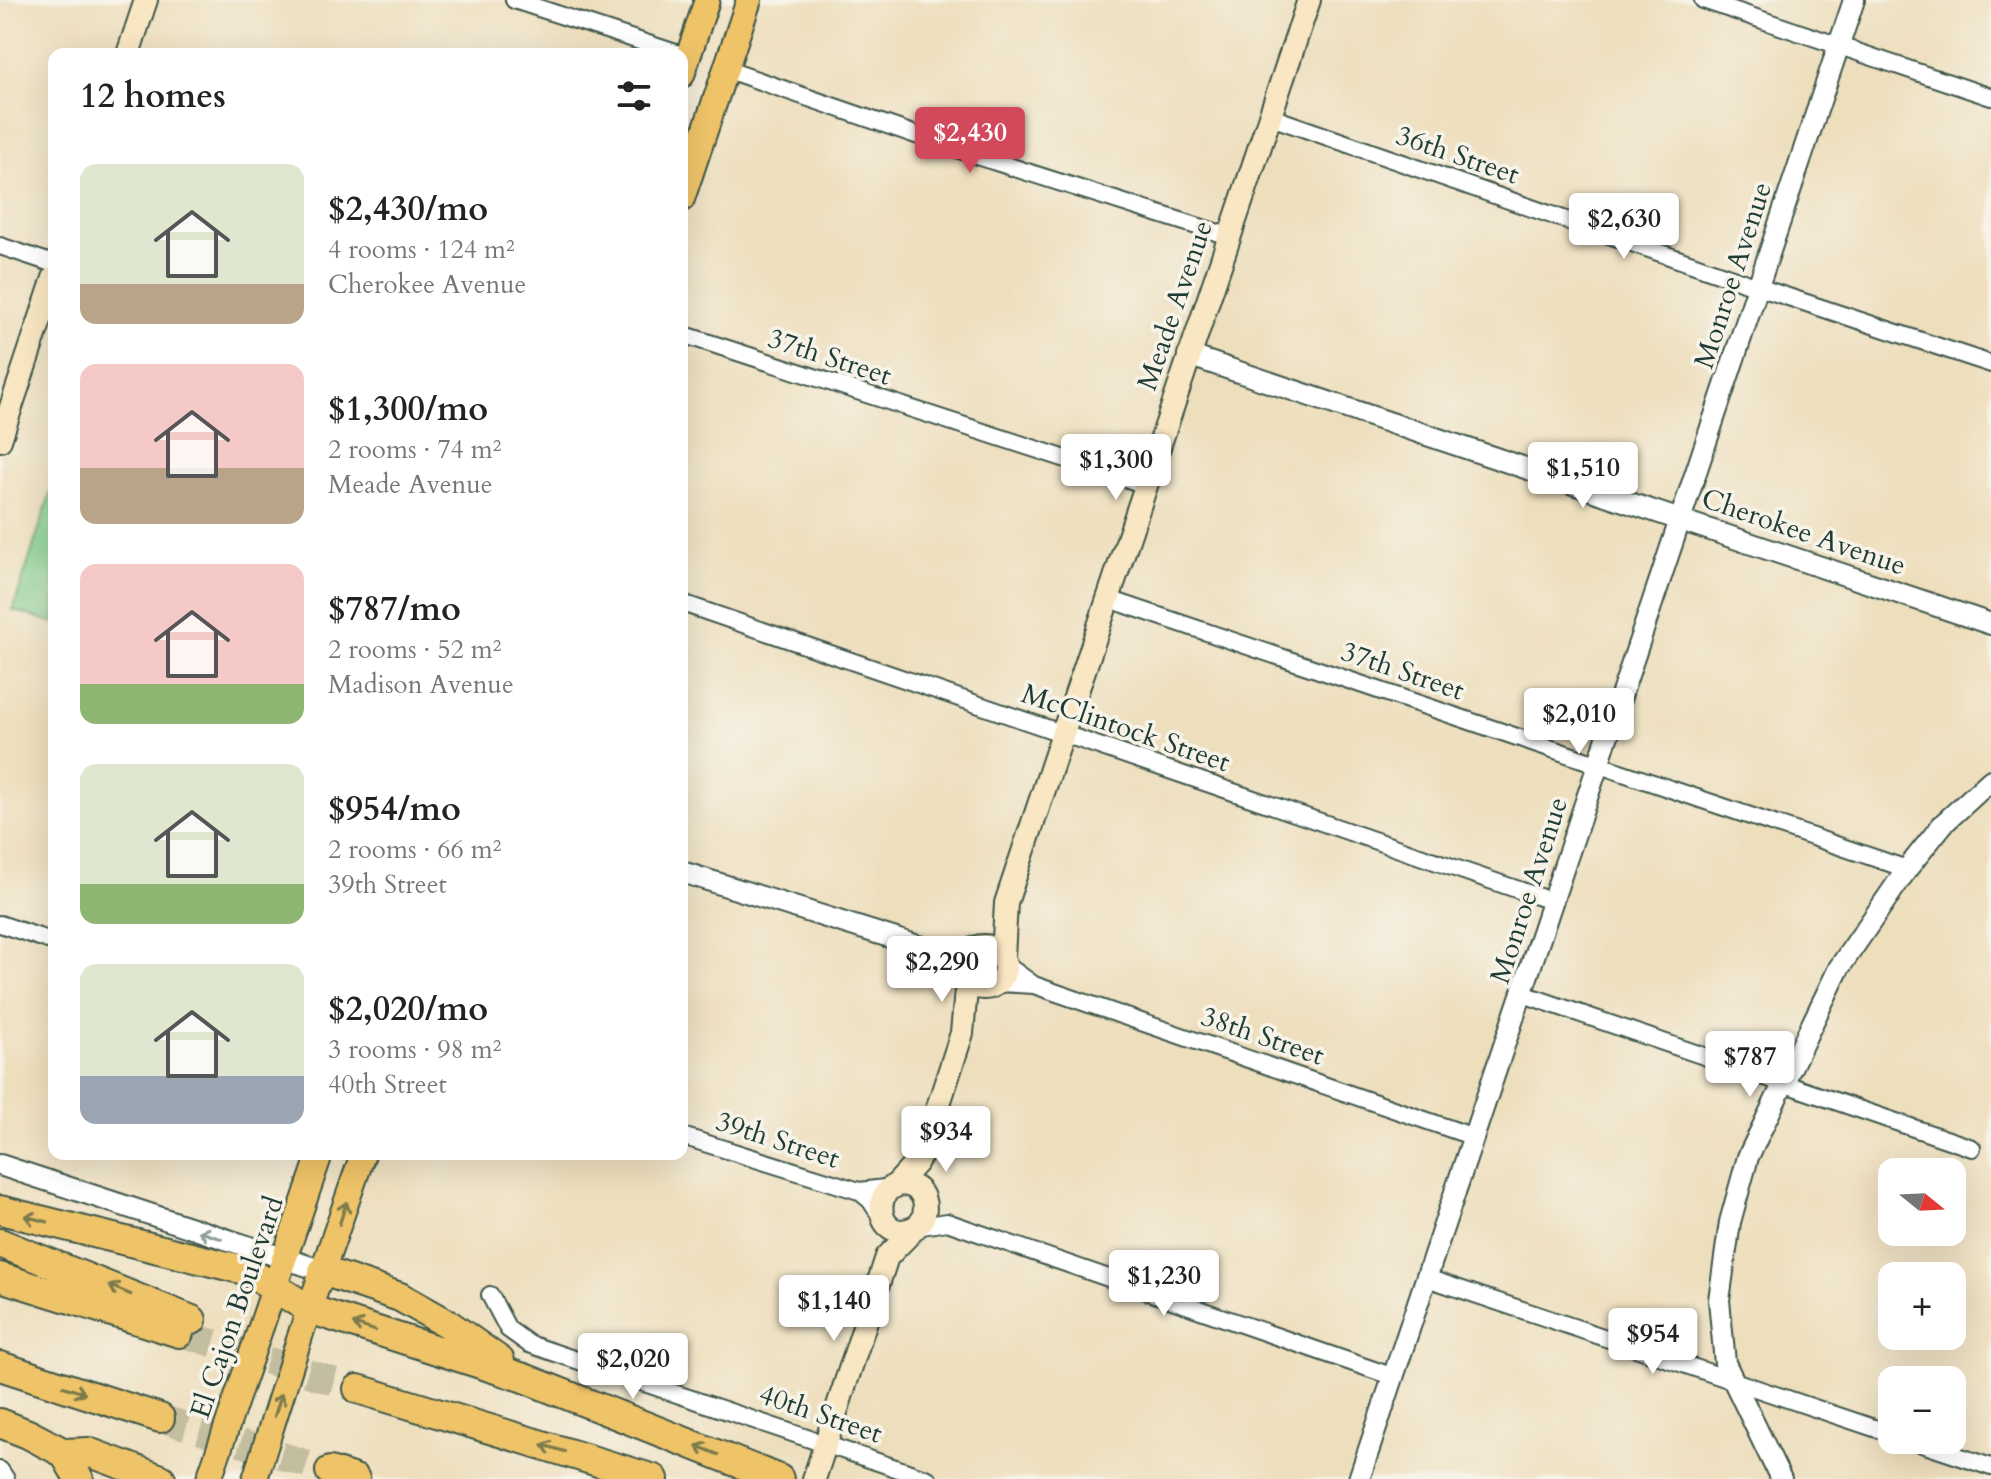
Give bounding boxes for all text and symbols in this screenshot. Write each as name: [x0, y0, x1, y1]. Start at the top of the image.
text: 12 homes: [80, 73, 226, 119]
icon: filters: [612, 74, 656, 118]
pin: $2,430: [905, 107, 1035, 175]
text: $2,430: [933, 115, 1007, 150]
street label: 36th Street: [1391, 116, 1524, 194]
street label: Monroe Avenue: [1685, 177, 1781, 373]
text: $2,430/mo: [328, 186, 488, 232]
pin: $2,630: [1559, 193, 1689, 261]
icon: home: [144, 196, 240, 292]
text: $2,630: [1587, 201, 1661, 236]
street label: Meade Avenue: [1128, 215, 1222, 395]
text: 4 rooms · 124 m²: [328, 232, 515, 267]
text: Cherokee Avenue: [328, 267, 526, 302]
street label: 37th Street: [763, 319, 896, 395]
text: $1,300/mo: [328, 386, 488, 432]
icon: home: [144, 396, 240, 492]
text: 2 rooms · 74 m²: [328, 432, 501, 467]
pin: $1,300: [1051, 434, 1181, 502]
text: $1,300: [1079, 442, 1153, 477]
pin: $1,510: [1518, 442, 1648, 510]
text: $1,510: [1546, 450, 1620, 485]
text: Meade Avenue: [328, 467, 492, 502]
street label: Cherokee Avenue: [1697, 479, 1911, 585]
text: $787/mo: [328, 586, 461, 632]
icon: home: [144, 596, 240, 692]
text: 2 rooms · 52 m²: [328, 632, 501, 667]
street label: 37th Street: [1336, 632, 1469, 710]
text: Madison Avenue: [328, 667, 514, 702]
street label: McClintock Street: [1016, 674, 1235, 781]
pin: $2,010: [1514, 688, 1644, 756]
text: $2,010: [1542, 696, 1616, 731]
text: $954/mo: [328, 786, 461, 832]
street label: Monroe Avenue: [1481, 792, 1577, 988]
icon: home: [144, 796, 240, 892]
text: 2 rooms · 66 m²: [328, 832, 501, 867]
text: 39th Street: [328, 867, 447, 902]
pin: $2,290: [877, 936, 1007, 1004]
text: $2,290: [905, 944, 979, 979]
text: $2,020/mo: [328, 986, 488, 1032]
icon: home: [144, 996, 240, 1092]
street label: 38th Street: [1196, 997, 1329, 1075]
pin: $787: [1703, 1031, 1797, 1099]
text: 3 rooms · 98 m²: [328, 1032, 501, 1067]
text: $787: [1723, 1039, 1777, 1074]
text: 40th Street: [328, 1067, 447, 1102]
street label: 39th Street: [711, 1102, 844, 1178]
pin: $934: [899, 1106, 993, 1174]
text: $934: [919, 1114, 973, 1149]
north arrow: [1878, 1158, 1966, 1246]
map controls: [1878, 1158, 1966, 1454]
street label: El Cajon Boulevard: [181, 1191, 293, 1423]
one-way arrow: [337, 1201, 351, 1226]
one-way arrow: [24, 1210, 50, 1225]
one-way arrow: [198, 1226, 223, 1241]
pin: $1,230: [1099, 1250, 1229, 1318]
text: $1,230: [1127, 1258, 1201, 1293]
button: +: [1878, 1262, 1966, 1350]
pin: $1,140: [769, 1275, 899, 1343]
one-way arrow: [108, 1282, 133, 1297]
text: $1,140: [797, 1283, 871, 1318]
pin: $954: [1606, 1308, 1700, 1376]
text: $954: [1626, 1316, 1680, 1351]
one-way arrow: [351, 1318, 376, 1333]
pin: $2,020: [568, 1333, 698, 1401]
text: $2,020: [596, 1341, 670, 1376]
button: −: [1878, 1366, 1966, 1454]
street label: 40th Street: [754, 1375, 887, 1453]
one-way arrow: [61, 1384, 86, 1399]
one-way arrow: [271, 1392, 286, 1418]
one-way arrow: [541, 1440, 566, 1454]
one-way arrow: [695, 1442, 720, 1456]

